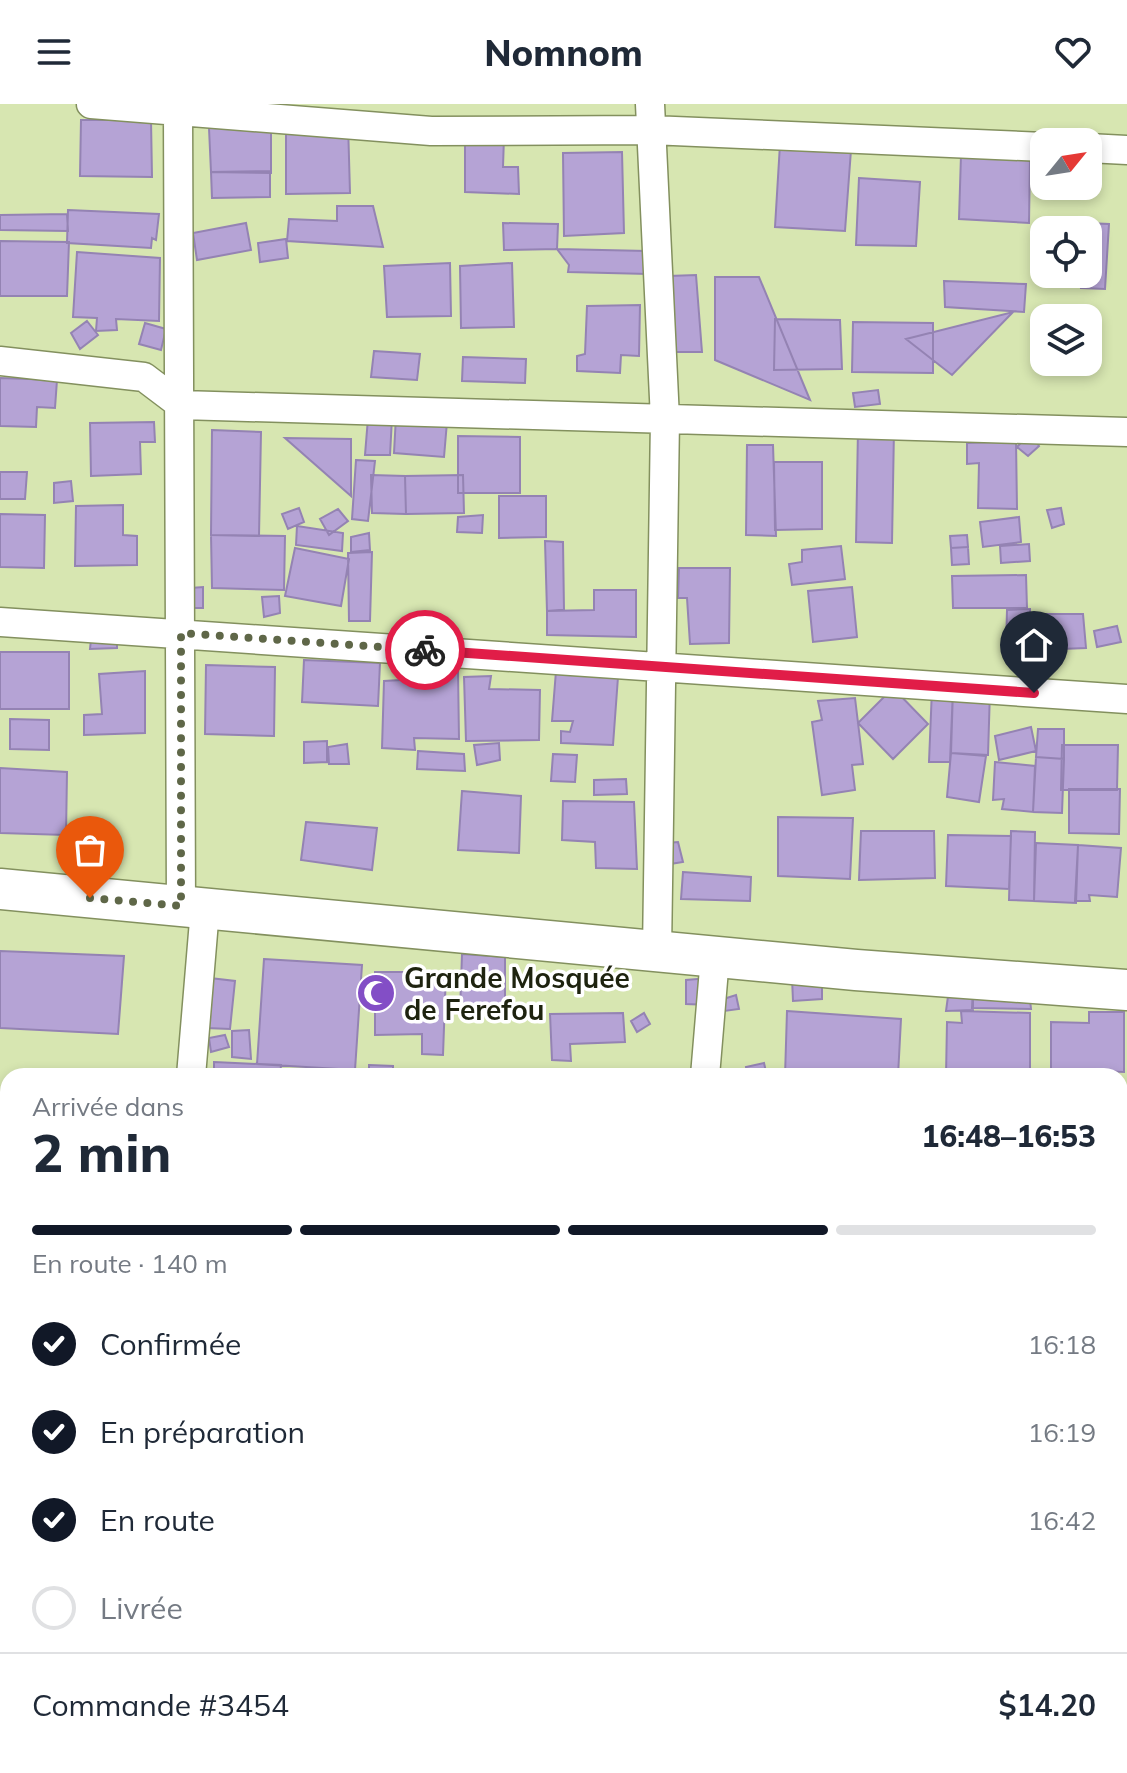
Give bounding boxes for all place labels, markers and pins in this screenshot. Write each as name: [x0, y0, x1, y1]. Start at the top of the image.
pin: [1000, 611, 1068, 693]
pin: [56, 816, 124, 898]
place label: Grande Mosquée de Ferefou: [404, 960, 630, 1027]
mosque icon: Grande Mosquée de Ferefou: [355, 972, 397, 1014]

